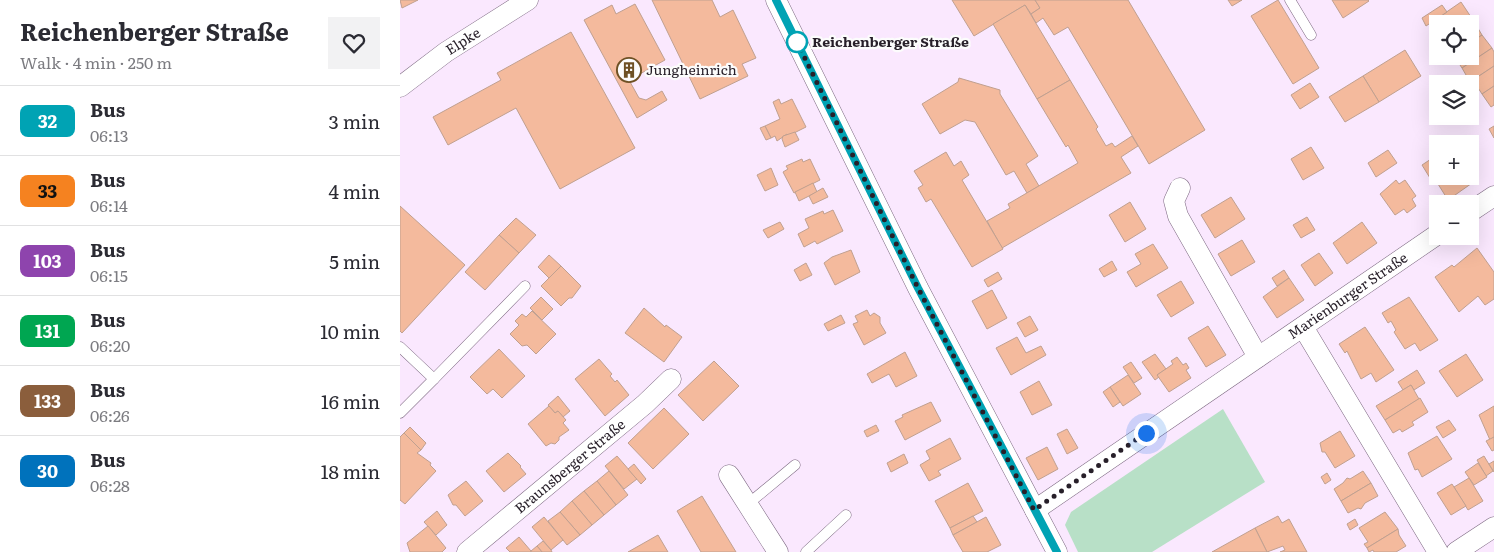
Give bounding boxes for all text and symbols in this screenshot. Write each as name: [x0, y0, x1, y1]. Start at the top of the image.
text: Reichenberger Straße: [20, 13, 289, 48]
map controls: [1429, 15, 1479, 245]
button: locate: [1429, 15, 1479, 65]
button: heart: [328, 17, 380, 69]
street label: Elpke: [441, 22, 484, 59]
marker: Reichenberger Straße: [786, 31, 808, 53]
place label: Reichenberger Straße: [812, 31, 969, 51]
text: Walk · 4 min · 250 m: [20, 50, 172, 74]
building icon: Jungheinrich: [616, 57, 642, 83]
place label: Jungheinrich: [646, 59, 737, 79]
button: layers: [1429, 75, 1479, 125]
text: Bus: [90, 95, 125, 123]
text: 32: [38, 107, 57, 134]
text: 3 min: [329, 107, 380, 135]
text: 06:13: [90, 123, 128, 147]
button: +: [1429, 135, 1479, 185]
text: Bus: [90, 165, 125, 193]
text: 33: [38, 177, 57, 204]
text: 4 min: [328, 177, 380, 205]
text: 06:14: [90, 193, 128, 217]
button: −: [1429, 195, 1479, 245]
text: Bus: [90, 235, 125, 263]
text: 103: [33, 247, 62, 274]
text: 5 min: [329, 247, 380, 275]
street label: Marienburger Straße: [1283, 247, 1411, 343]
text: 06:15: [90, 263, 128, 287]
text: Bus: [90, 305, 125, 333]
text: 131: [35, 317, 60, 344]
text: 10 min: [320, 317, 380, 345]
text: 06:20: [90, 333, 130, 357]
text: Bus: [90, 375, 125, 403]
text: 133: [34, 387, 61, 414]
text: 16 min: [321, 387, 380, 415]
text: 06:26: [90, 403, 130, 427]
street label: Braunsberger Straße: [510, 414, 629, 517]
your location: [1134, 421, 1159, 446]
text: Bus: [90, 445, 125, 473]
text: 30: [37, 457, 58, 484]
text: 18 min: [321, 457, 380, 485]
text: 06:28: [90, 473, 130, 497]

